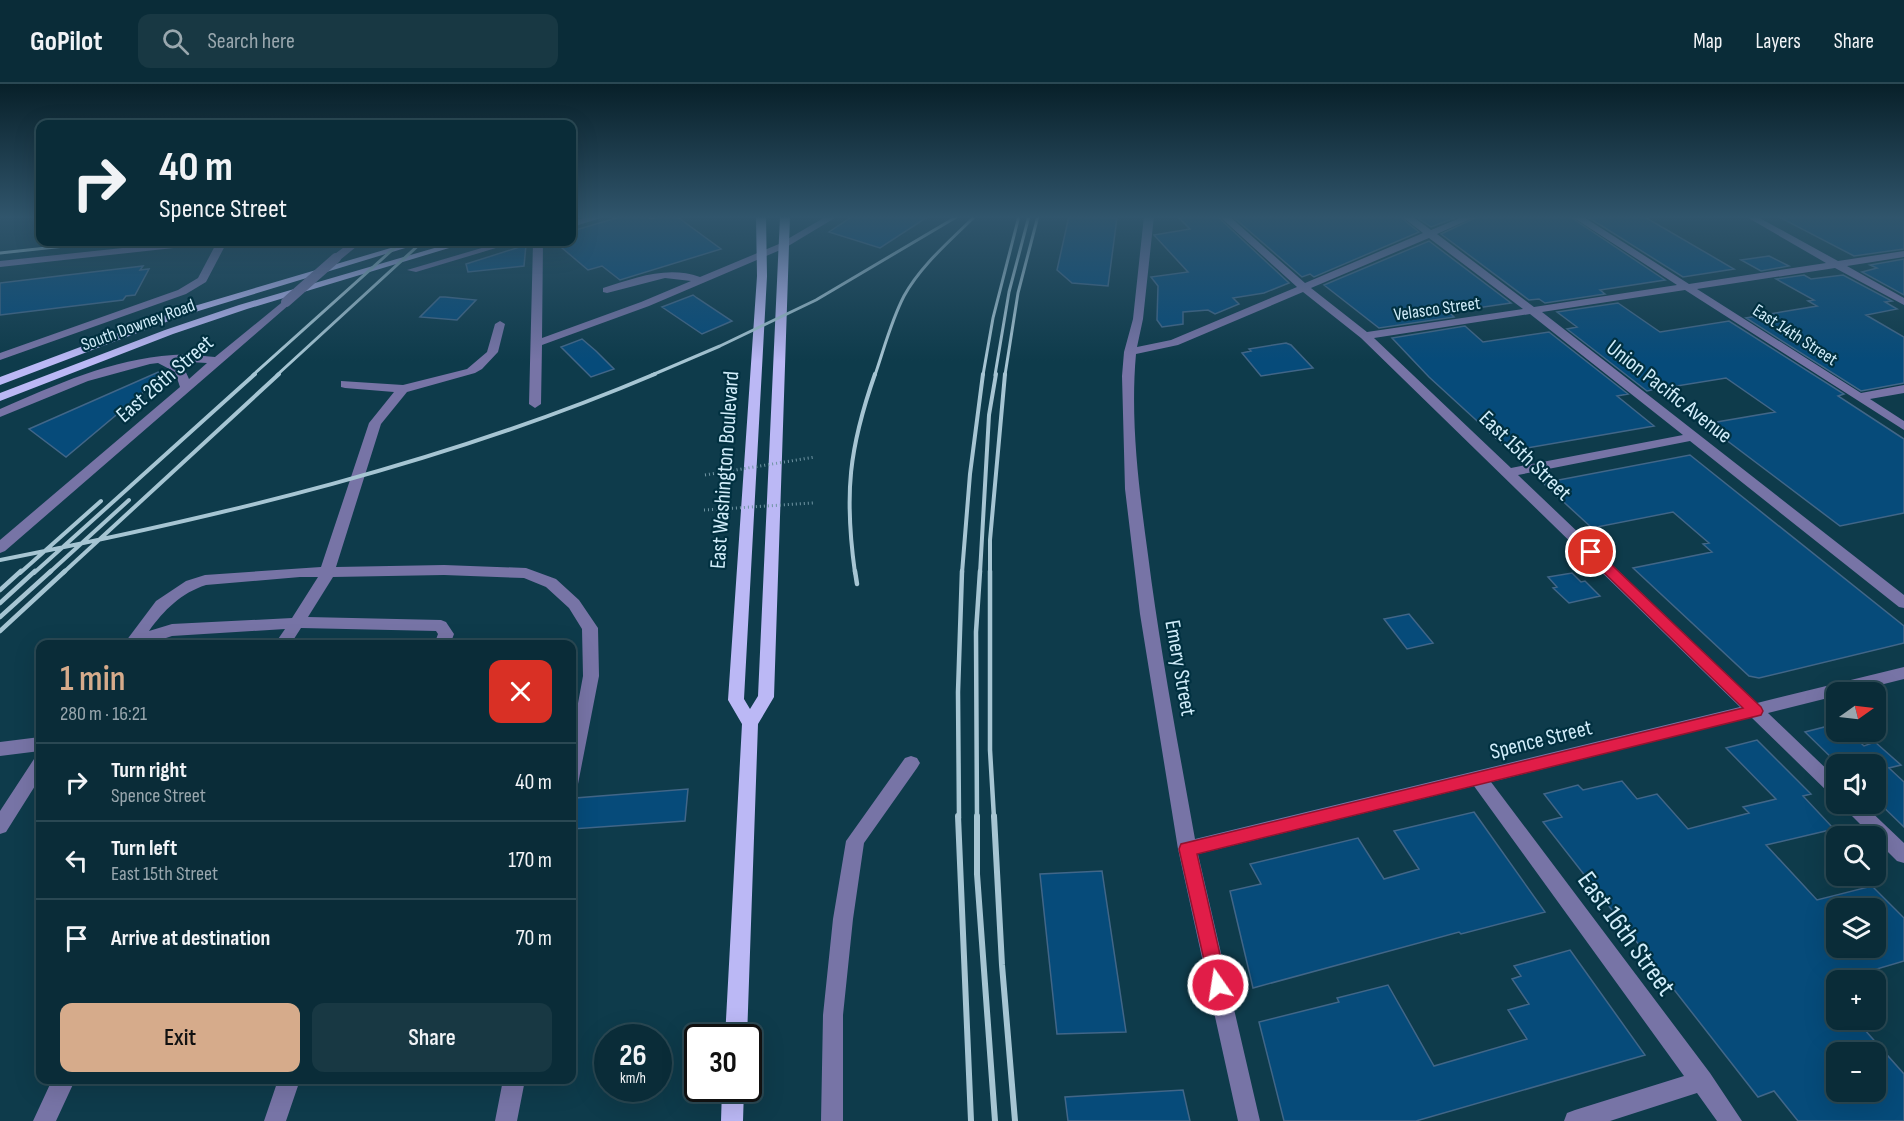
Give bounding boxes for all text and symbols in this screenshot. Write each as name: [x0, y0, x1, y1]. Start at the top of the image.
search box: [138, 14, 558, 68]
text: GoPilot: [30, 25, 102, 58]
icon: search: [159, 25, 192, 58]
text: Search here: [207, 28, 295, 55]
text: Map: [1693, 29, 1722, 54]
text: Layers: [1755, 29, 1801, 54]
text: Share: [1834, 29, 1874, 54]
text: 40 m: [159, 142, 233, 193]
icon: right: [60, 144, 138, 222]
text: Spence Street: [159, 193, 287, 225]
street label: Velasco Street: [1392, 292, 1482, 325]
street label: South Downey Road: [78, 295, 198, 355]
street label: East 14th Street: [1749, 300, 1842, 370]
street label: East 26th Street: [111, 329, 219, 429]
street label: Union Pacific Avenue: [1601, 334, 1737, 450]
street label: East Washington Boulevard: [705, 370, 745, 570]
street label: East 15th Street: [1473, 405, 1577, 507]
pin: [1565, 526, 1616, 577]
icon: arrive: [1574, 535, 1607, 568]
street label: Emery Street: [1158, 618, 1202, 718]
text: 1 min: [60, 658, 125, 701]
button: close: [489, 660, 552, 723]
north arrow: [1826, 682, 1886, 742]
map controls: [1826, 682, 1886, 1102]
text: 280 m · 16:21: [60, 702, 147, 726]
street label: Spence Street: [1487, 714, 1595, 766]
button: sound: [1826, 754, 1886, 814]
text: Turn right: [111, 757, 187, 784]
icon: right: [60, 766, 93, 799]
text: 40 m: [515, 769, 552, 796]
text: Spence Street: [111, 784, 206, 808]
button: search: [1826, 826, 1886, 886]
text: Turn left: [111, 835, 177, 862]
icon: left: [60, 844, 93, 877]
text: 170 m: [508, 847, 552, 874]
text: East 15th Street: [111, 862, 218, 886]
street label: East 16th Street: [1570, 866, 1682, 1002]
button: layers: [1826, 898, 1886, 958]
icon: arrive: [60, 922, 93, 955]
text: Arrive at destination: [111, 925, 270, 952]
text: 70 m: [516, 925, 552, 952]
position arrow: [1186, 953, 1250, 1017]
button: +: [1826, 970, 1886, 1030]
button: Exit: [60, 1003, 300, 1072]
button: Share: [312, 1003, 552, 1072]
speed limit sign: 30: [684, 1024, 762, 1102]
text: 26: [619, 1038, 647, 1074]
button: −: [1826, 1042, 1886, 1102]
text: km/h: [620, 1069, 646, 1088]

